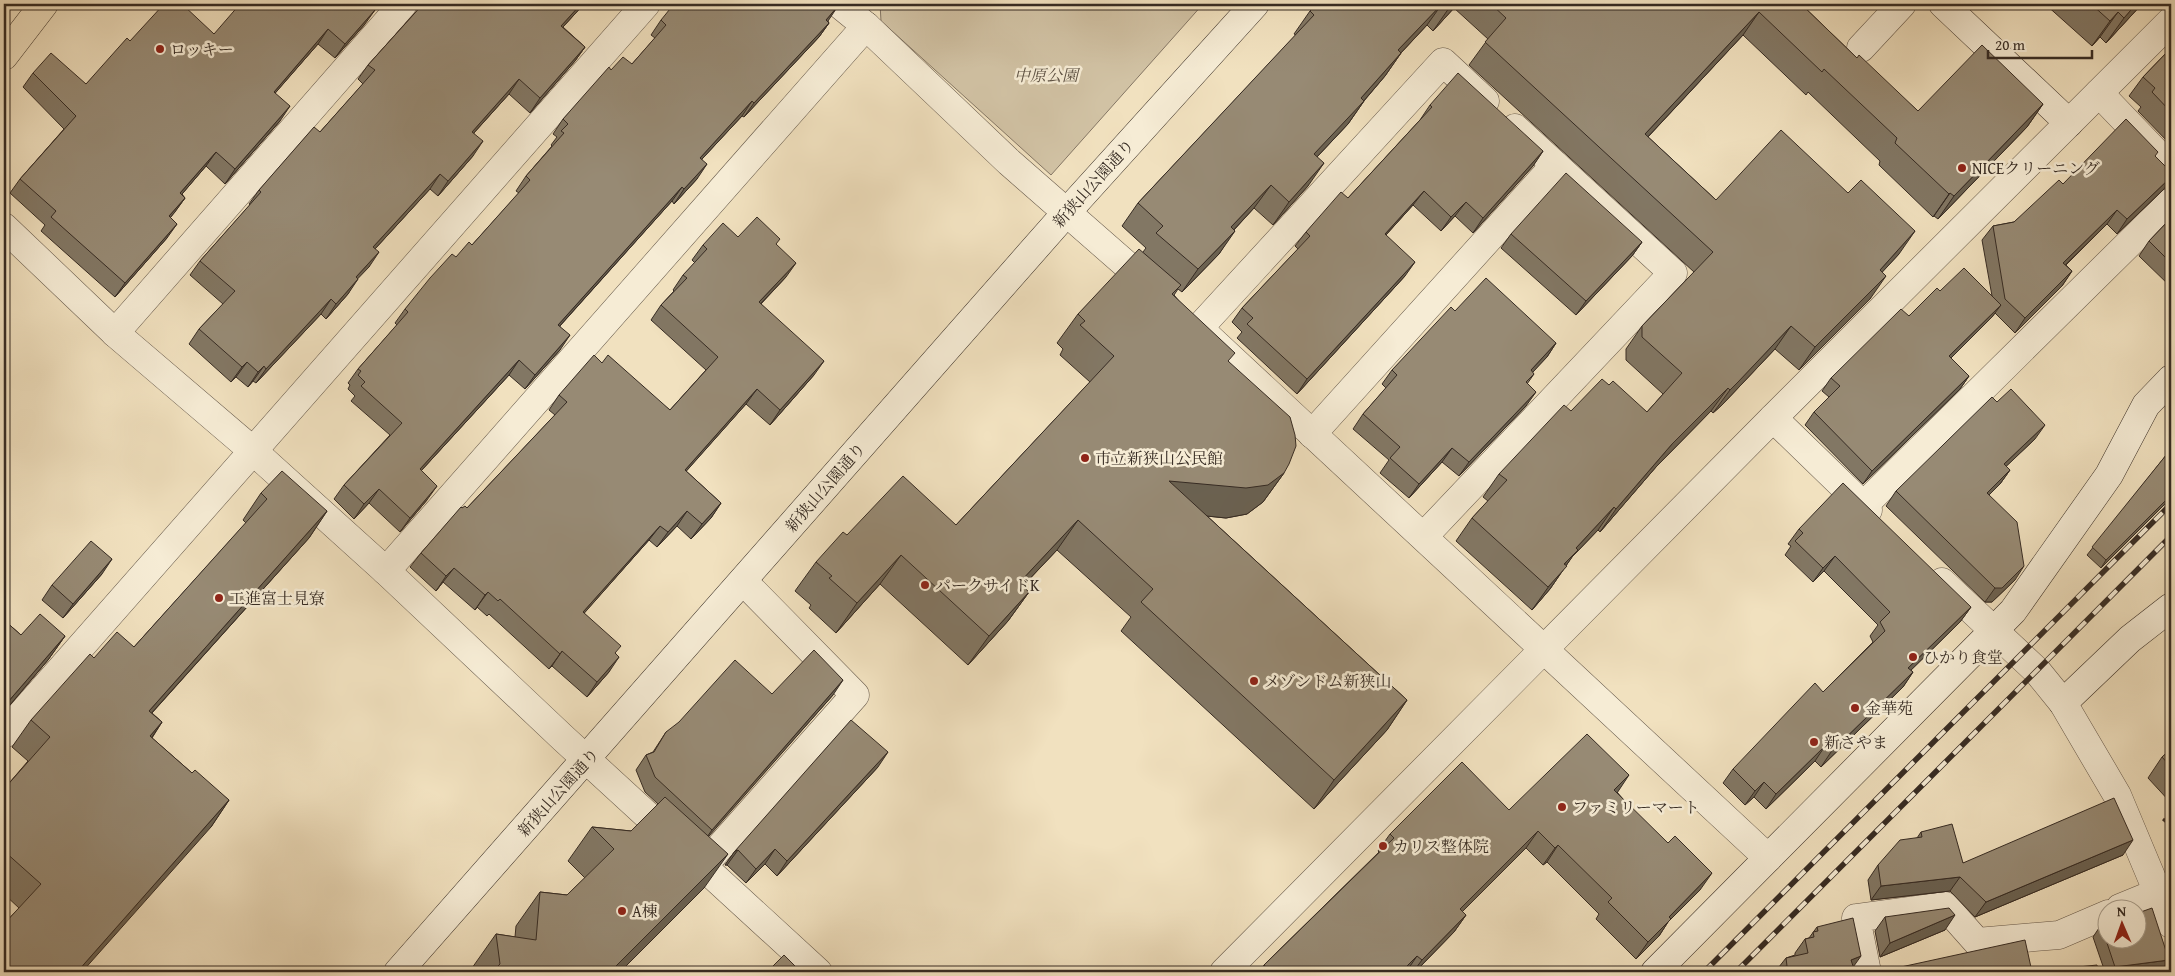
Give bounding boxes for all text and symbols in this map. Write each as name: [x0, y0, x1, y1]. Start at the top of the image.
scale bar: [1988, 28, 2091, 60]
text: 20 m: [1995, 34, 2026, 55]
place label: ロッキー: [170, 37, 234, 61]
marker: ロッキー: [154, 43, 166, 55]
park label: 中原公園: [1014, 63, 1081, 87]
street label: 新狭山公園通り: [1047, 133, 1139, 233]
place label: NICEクリーニング: [1972, 156, 2100, 180]
marker: NICEクリーニング: [1956, 162, 1968, 174]
street label: 新狭山公園通り: [779, 437, 871, 537]
place label: 市立新狭山公民館: [1095, 446, 1223, 470]
marker: 市立新狭山公民館: [1079, 452, 1091, 464]
place label: パークサイドK: [935, 573, 1040, 597]
marker: パークサイドK: [919, 579, 931, 591]
place label: 工進富士見寮: [229, 586, 325, 610]
marker: 工進富士見寮: [213, 592, 225, 604]
place label: ひかり食堂: [1923, 645, 2003, 669]
marker: ひかり食堂: [1907, 651, 1919, 663]
place label: メゾンドム新狭山: [1264, 669, 1392, 693]
marker: メゾンドム新狭山: [1248, 675, 1260, 687]
place label: 金華苑: [1865, 696, 1913, 720]
marker: 金華苑: [1849, 702, 1861, 714]
place label: 新さやま: [1824, 730, 1888, 754]
marker: 新さやま: [1808, 736, 1820, 748]
street label: 新狭山公園通り: [512, 742, 604, 842]
place label: ファミリーマート: [1572, 795, 1700, 819]
marker: ファミリーマート: [1556, 801, 1568, 813]
place label: カリス整体院: [1393, 834, 1489, 858]
marker: カリス整体院: [1377, 840, 1389, 852]
north arrow: [2098, 898, 2148, 948]
place label: A棟: [632, 899, 658, 923]
text: N: [2117, 901, 2127, 921]
marker: A棟: [616, 905, 628, 917]

